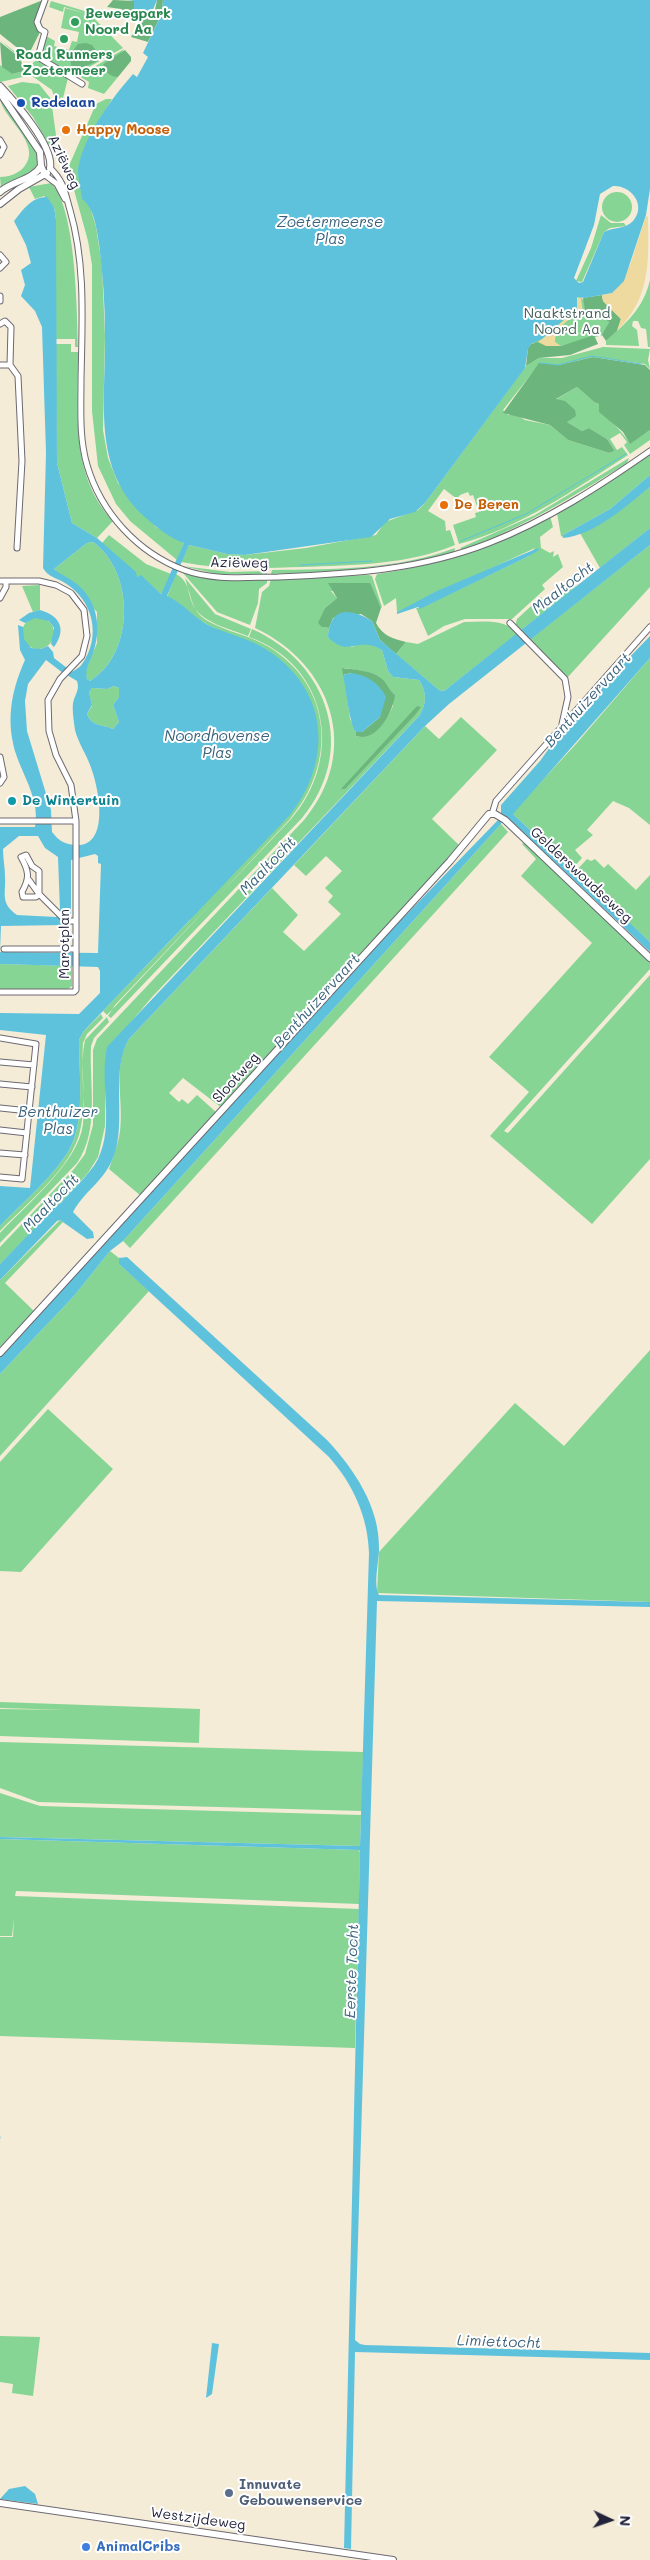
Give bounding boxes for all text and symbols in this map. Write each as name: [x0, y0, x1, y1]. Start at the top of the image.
place label: Beweegpark Noord Aa: [85, 6, 171, 38]
marker: Beweegpark Noord Aa: [69, 16, 81, 28]
marker: Road Runners Zoetermeer: [58, 33, 70, 45]
place label: Road Runners Zoetermeer: [15, 47, 113, 80]
place label: Redelaan: [31, 95, 95, 111]
marker: Redelaan: [15, 97, 27, 109]
place label: Happy Moose: [76, 122, 170, 138]
marker: Happy Moose: [60, 124, 72, 136]
street label: Aziëweg: [44, 132, 84, 192]
water label: Zoetermeerse Plas: [277, 213, 383, 248]
park label: Naaktstrand Noord Aa: [524, 306, 610, 338]
place label: De Beren: [454, 497, 519, 513]
marker: De Beren: [438, 499, 450, 511]
street label: Aziëweg: [210, 554, 268, 572]
water label: Maaltocht: [528, 558, 598, 618]
water label: Benthuizervaart: [541, 649, 635, 751]
water label: Noordhovense Plas: [164, 727, 270, 762]
place label: De Wintertuin: [22, 793, 119, 809]
marker: De Wintertuin: [6, 795, 18, 807]
street label: Gelderswoudseweg: [527, 824, 635, 926]
water label: Maaltocht: [236, 833, 300, 899]
street label: Marotplan: [57, 909, 73, 979]
water label: Benthuizervaart: [270, 950, 364, 1052]
street label: Slootweg: [209, 1049, 263, 1107]
water label: Benthuizer Plas: [18, 1103, 98, 1138]
water label: Maaltocht: [19, 1170, 83, 1236]
water label: Eerste Tocht: [341, 1923, 363, 2019]
water label: Limiettocht: [457, 2332, 541, 2352]
place label: Innuvate Gebouwenservice: [239, 2477, 362, 2510]
marker: Innuvate Gebouwenservice: [223, 2487, 235, 2499]
north arrow: [585, 2495, 635, 2545]
street label: Westzijdeweg: [149, 2504, 247, 2534]
text: N: [616, 2515, 635, 2527]
place label: AnimalCribs: [96, 2539, 180, 2555]
marker: AnimalCribs: [80, 2541, 92, 2553]

